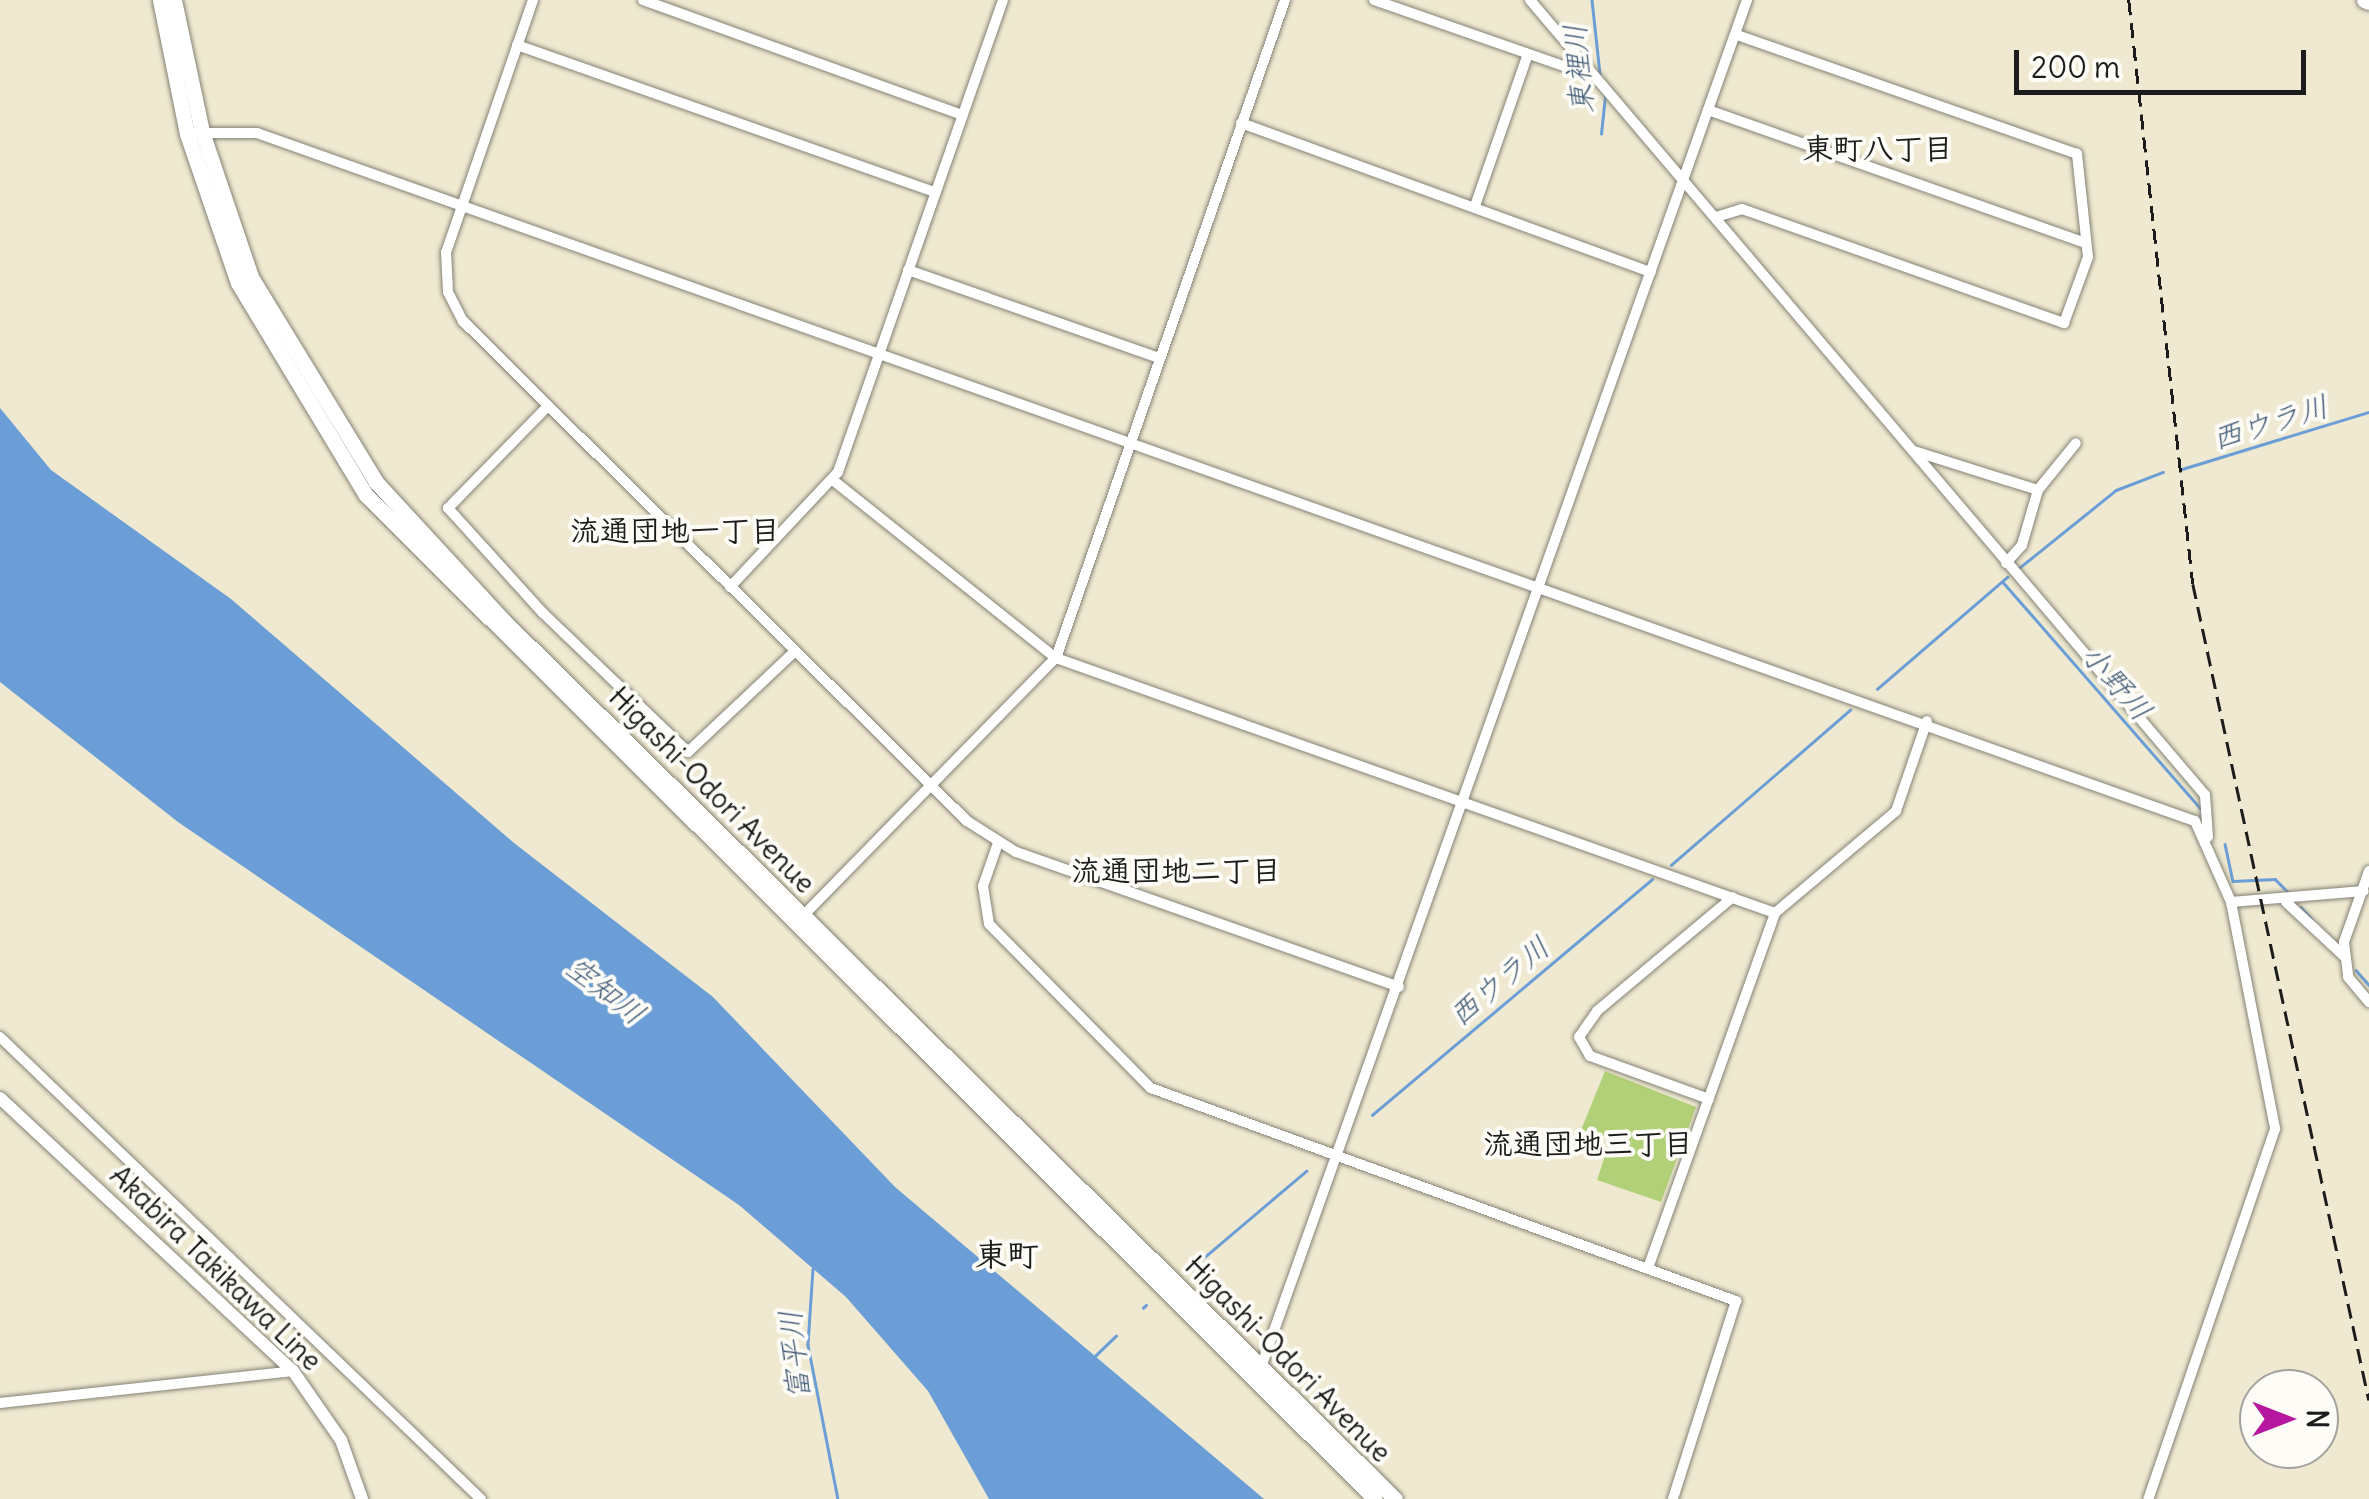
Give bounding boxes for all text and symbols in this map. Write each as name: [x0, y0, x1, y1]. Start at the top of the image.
water label: 東裡川: [1556, 23, 1600, 115]
scale bar: [2019, 30, 2312, 92]
text: 200 m: [2031, 48, 2120, 86]
district label: 東町八丁目: [1803, 130, 1953, 166]
water label: 西ウラ川: [2207, 387, 2333, 457]
district label: 流通団地一丁目: [570, 512, 780, 548]
water label: 小野川: [2074, 636, 2160, 728]
street label: Higashi-Odori Avenue: [602, 680, 822, 900]
district label: 流通団地二丁目: [1071, 852, 1281, 888]
water label: 西ウラ川: [1441, 929, 1557, 1033]
water label: 空知川: [559, 948, 653, 1032]
district label: 流通団地三丁目: [1483, 1125, 1693, 1161]
street label: Akabira Takikawa Line: [103, 1159, 329, 1377]
district label: 東町: [975, 1236, 1039, 1274]
street label: Higashi-Odori Avenue: [1178, 1249, 1398, 1469]
water label: 富平川: [771, 1308, 817, 1402]
north arrow: [2239, 1369, 2339, 1469]
text: N: [2299, 1409, 2335, 1429]

